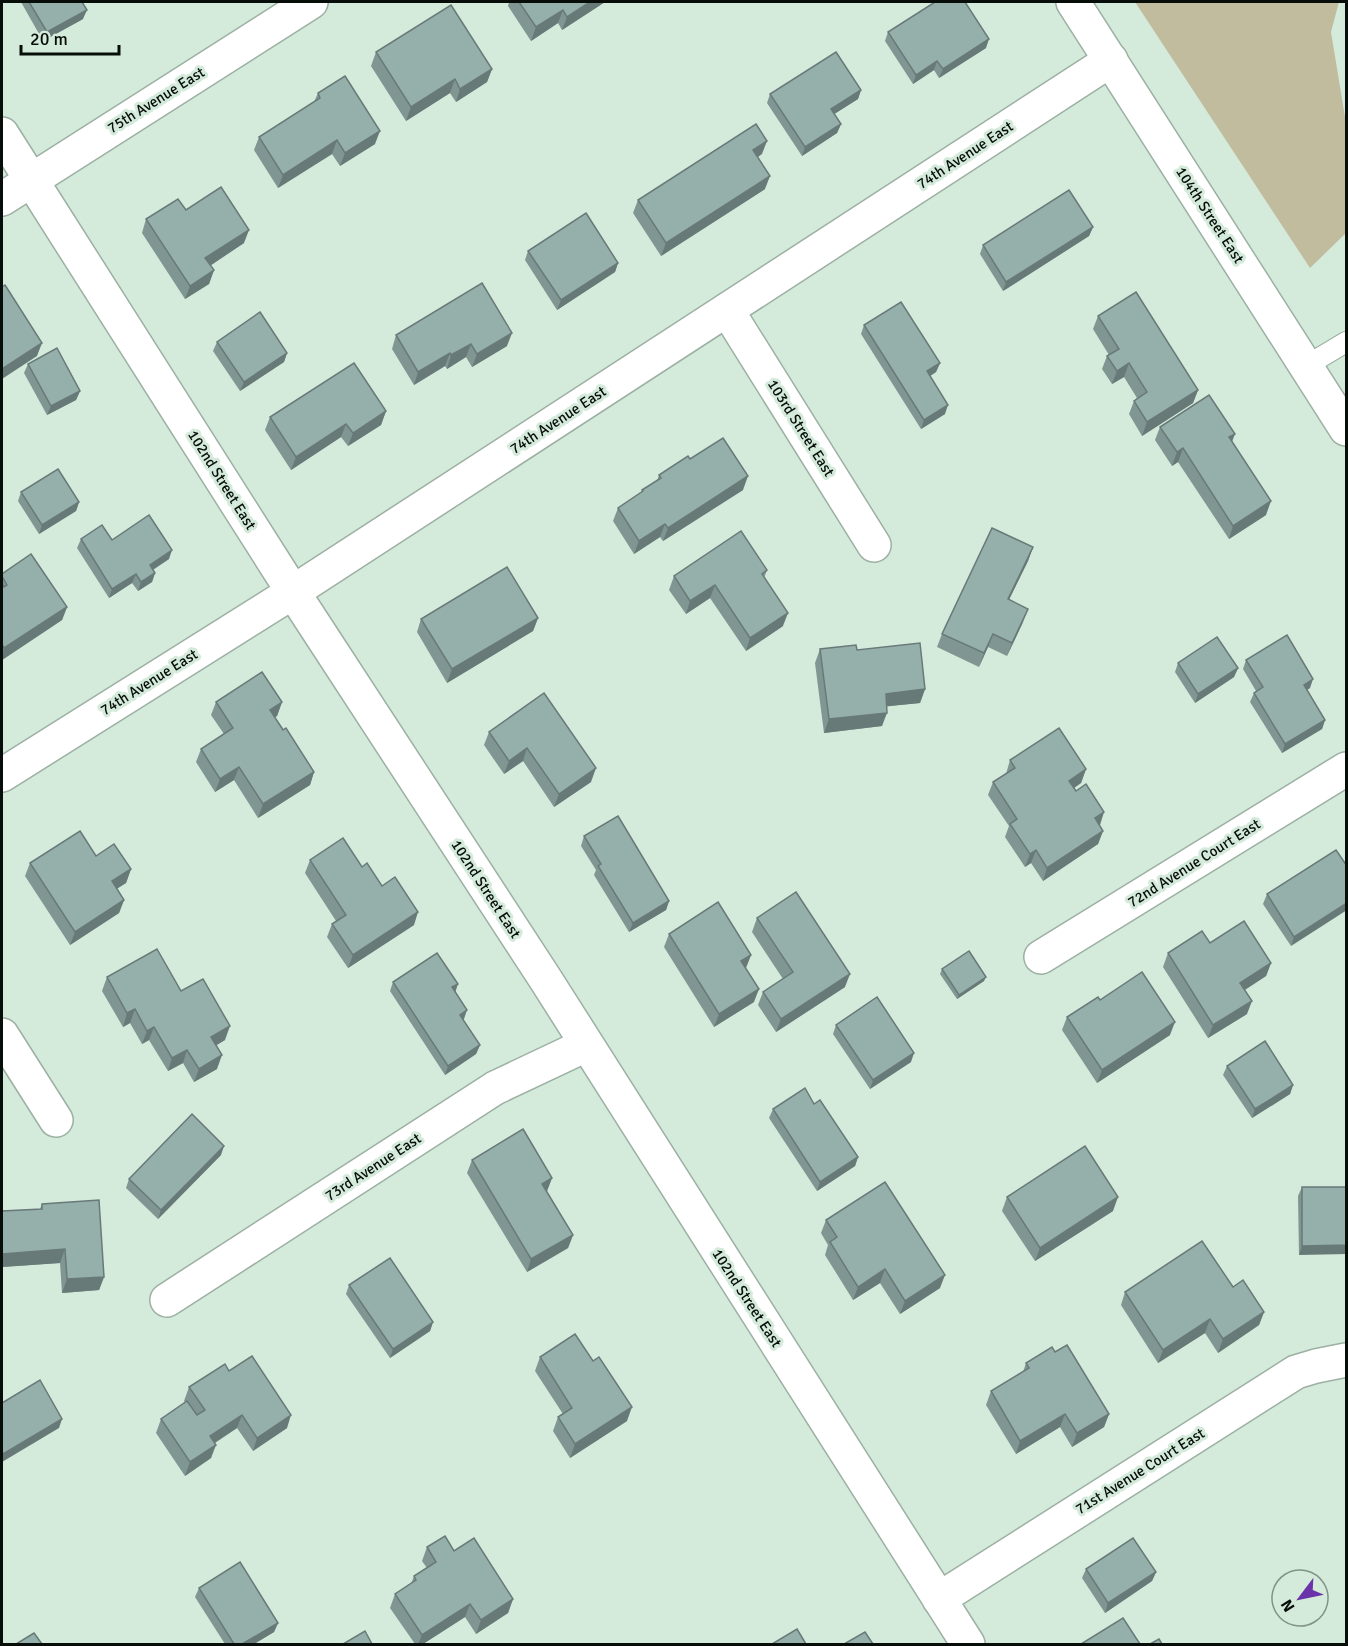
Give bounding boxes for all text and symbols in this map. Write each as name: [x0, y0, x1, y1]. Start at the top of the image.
scale bar: [21, 18, 118, 56]
text: 20 m: [30, 28, 68, 50]
street label: 75th Avenue East: [104, 63, 208, 137]
street label: 74th Avenue East: [914, 117, 1016, 193]
street label: 104th Street East: [1172, 163, 1248, 267]
street label: 103rd Street East: [764, 376, 838, 480]
street label: 74th Avenue East: [507, 382, 609, 458]
street label: 102nd Street East: [184, 427, 260, 533]
street label: 74th Avenue East: [97, 645, 201, 719]
street label: 72nd Avenue Court East: [1124, 815, 1264, 911]
street label: 102nd Street East: [447, 836, 525, 942]
street label: 73rd Avenue East: [322, 1129, 424, 1205]
street label: 102nd Street East: [708, 1245, 786, 1351]
street label: 71st Avenue Court East: [1072, 1424, 1208, 1518]
north arrow: [1270, 1568, 1330, 1628]
text: N: [1277, 1595, 1300, 1615]

